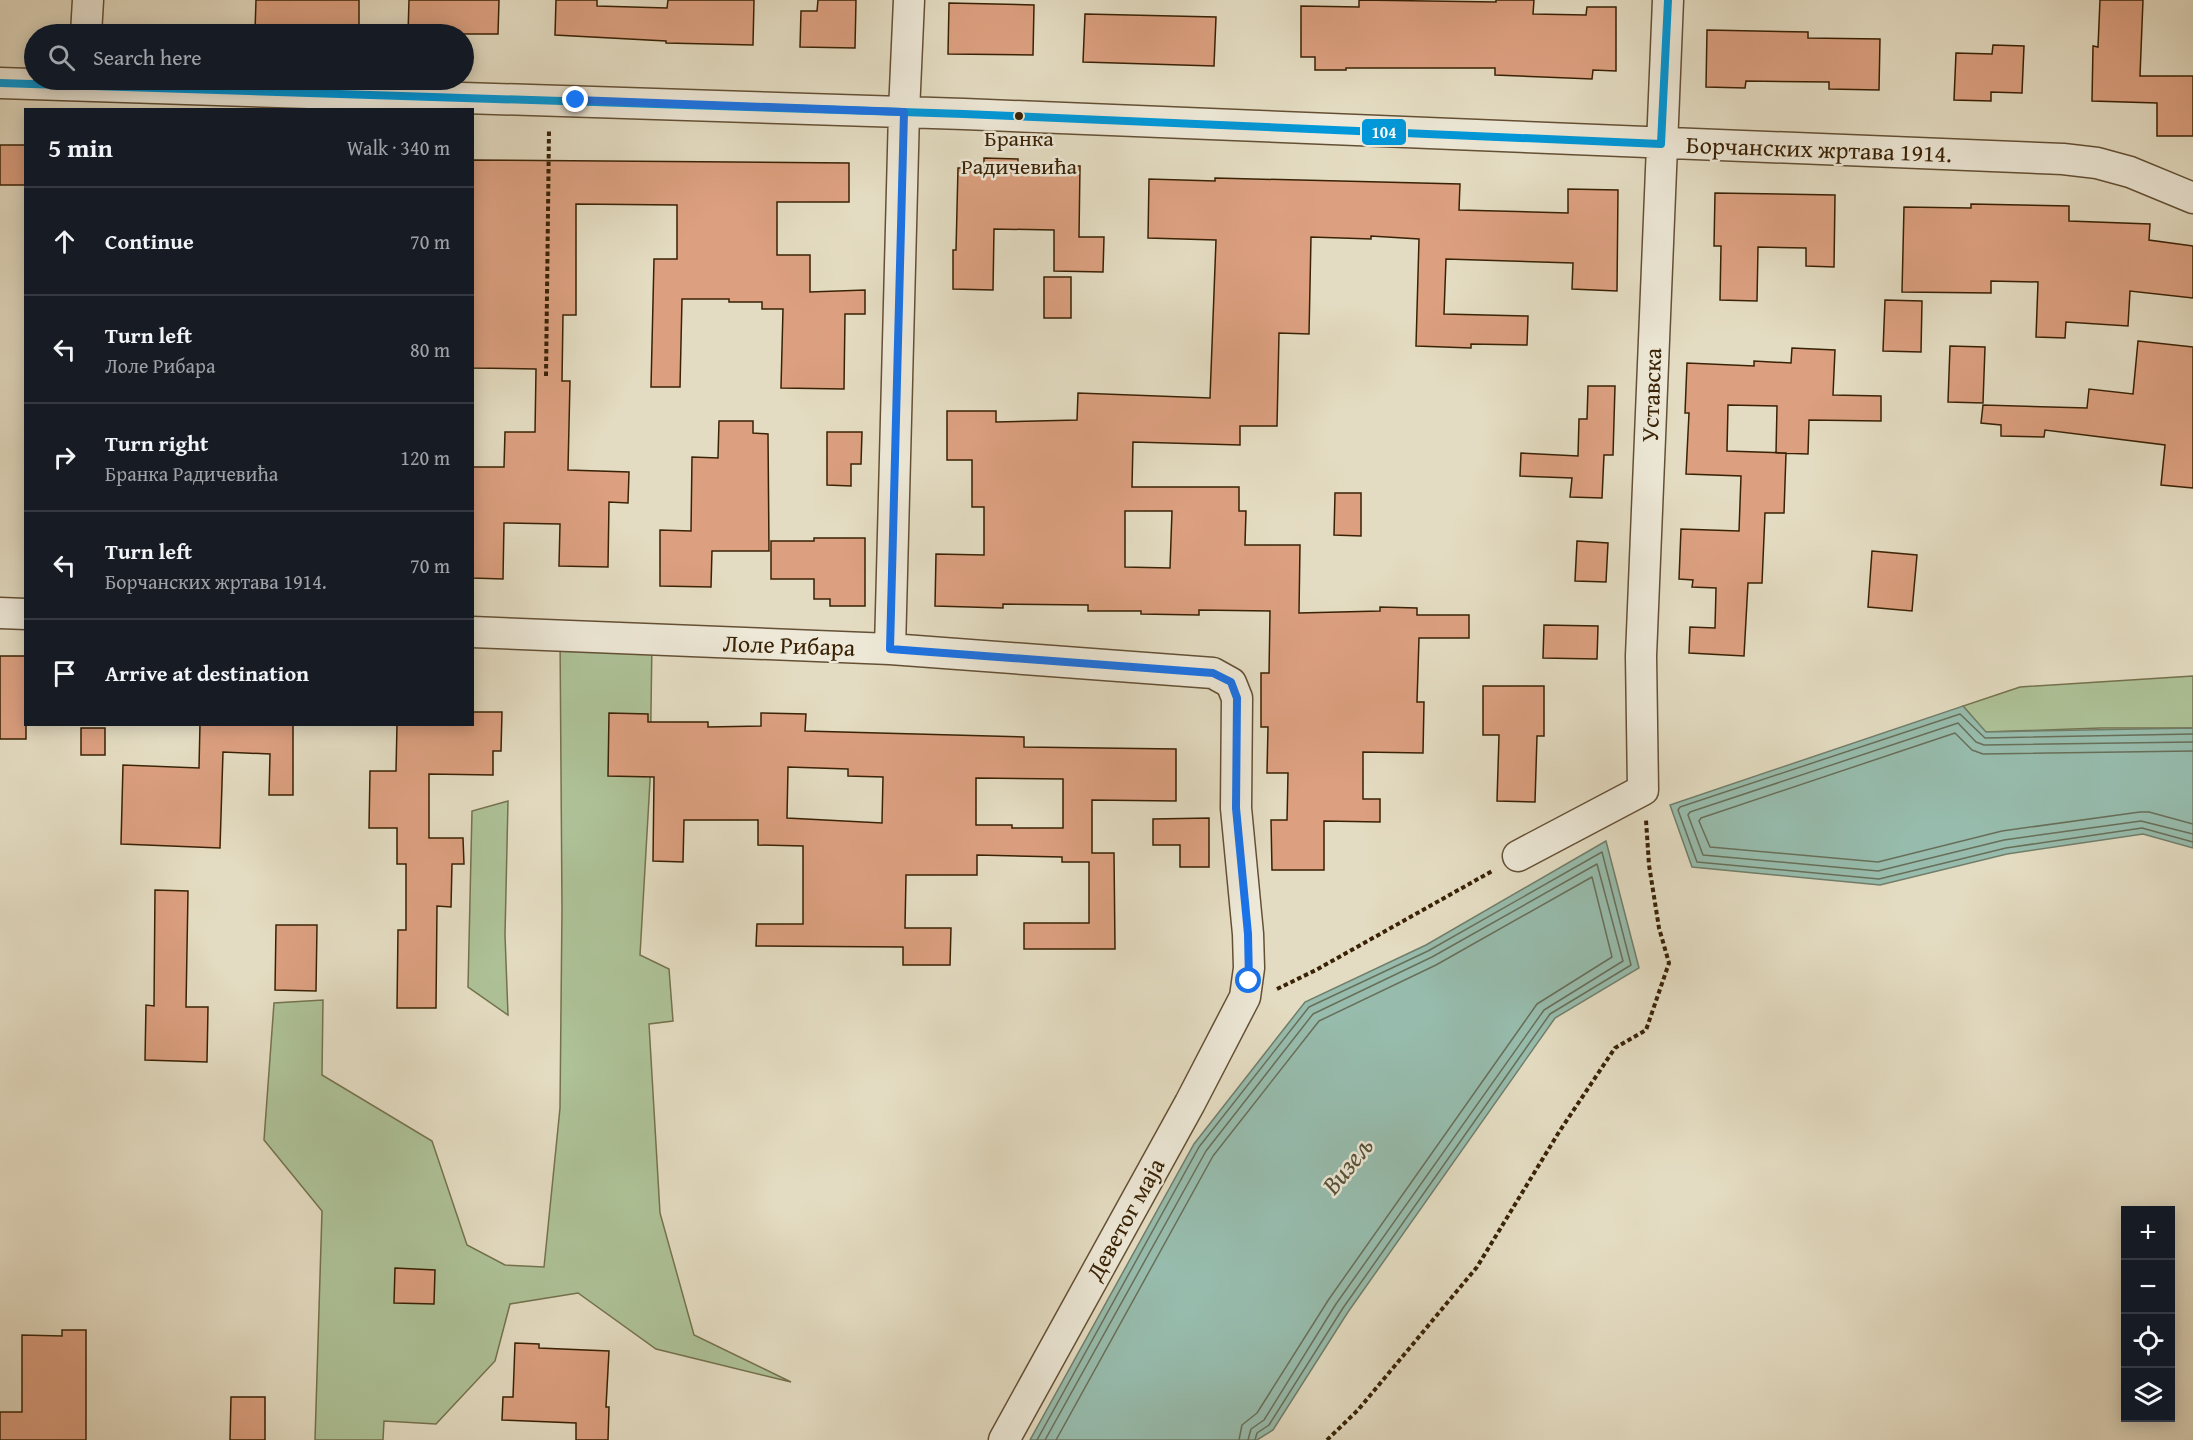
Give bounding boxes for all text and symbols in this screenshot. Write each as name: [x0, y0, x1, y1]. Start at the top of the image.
search box: [24, 24, 474, 90]
icon: search: [45, 41, 78, 74]
text: Search here: [93, 41, 202, 73]
route end: [562, 86, 588, 112]
marker: Бранка Радичевића: [1013, 110, 1025, 122]
line badge: 104: [1361, 118, 1407, 146]
text: 104: [1372, 120, 1396, 144]
place label: Бранка Радичевића: [961, 122, 1078, 182]
street label: Борчанских жртава 1914.: [1685, 127, 1953, 171]
text: 5 min: [48, 128, 113, 167]
text: Walk · 340 m: [347, 133, 450, 162]
icon: ahead: [48, 225, 81, 258]
text: Continue: [105, 225, 194, 257]
text: 70 m: [410, 227, 450, 256]
text: Turn left: [105, 319, 192, 351]
icon: left: [48, 333, 81, 366]
text: 80 m: [410, 335, 450, 364]
street label: Уставска: [1632, 347, 1670, 443]
text: Лоле Рибара: [105, 351, 215, 380]
text: Turn right: [105, 427, 208, 459]
icon: right: [48, 441, 81, 474]
text: 120 m: [400, 443, 450, 472]
text: Бранка Радичевића: [105, 459, 278, 488]
text: Turn left: [105, 535, 192, 567]
icon: left: [48, 549, 81, 582]
text: 70 m: [410, 551, 450, 580]
text: Борчанских жртава 1914.: [105, 567, 327, 596]
street label: Лоле Рибара: [722, 625, 856, 665]
icon: arrive: [48, 657, 81, 690]
text: Arrive at destination: [105, 657, 309, 689]
route start: [1235, 967, 1261, 993]
water label: Визељ: [1311, 1128, 1382, 1203]
street label: Деветог маја: [1076, 1151, 1173, 1288]
map controls: [2121, 1206, 2175, 1422]
button: +: [2121, 1206, 2175, 1260]
button: −: [2121, 1260, 2175, 1314]
button: locate: [2121, 1314, 2175, 1368]
button: layers: [2121, 1368, 2175, 1422]

